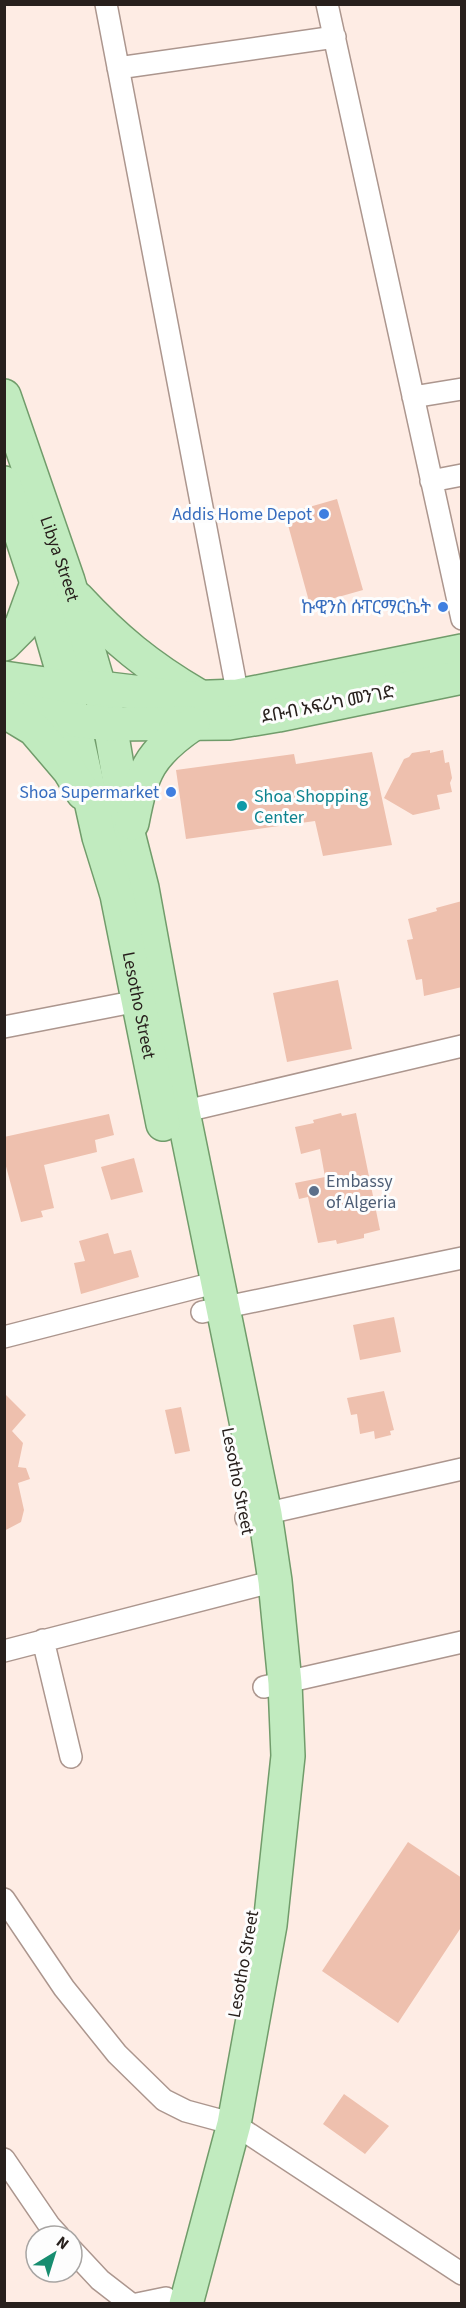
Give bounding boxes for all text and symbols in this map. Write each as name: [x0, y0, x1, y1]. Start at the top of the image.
place label: Addis Home Depot: [172, 502, 312, 527]
marker: Addis Home Depot: [317, 507, 331, 521]
street label: Libya Street: [33, 513, 85, 605]
place label: ኩዊንስ ሱፐርማርኬት: [301, 595, 431, 620]
marker: ኩዊንስ ሱፐርማርኬት: [436, 600, 450, 614]
street label: ደቡብ አፍሪካ መንገድ: [259, 679, 397, 730]
place label: Shoa Supermarket: [19, 780, 159, 805]
place label: Shoa Shopping Center: [254, 784, 368, 830]
marker: Shoa Supermarket: [164, 785, 178, 799]
marker: Shoa Shopping Center: [235, 799, 249, 813]
street label: Lesotho Street: [116, 949, 162, 1061]
place label: Embassy of Algeria: [326, 1169, 396, 1215]
marker: Embassy of Algeria: [307, 1184, 321, 1198]
street label: Lesotho Street: [215, 1425, 260, 1537]
street label: Lesotho Street: [222, 1908, 265, 2020]
north arrow: [24, 2224, 84, 2284]
text: N: [52, 2231, 74, 2255]

